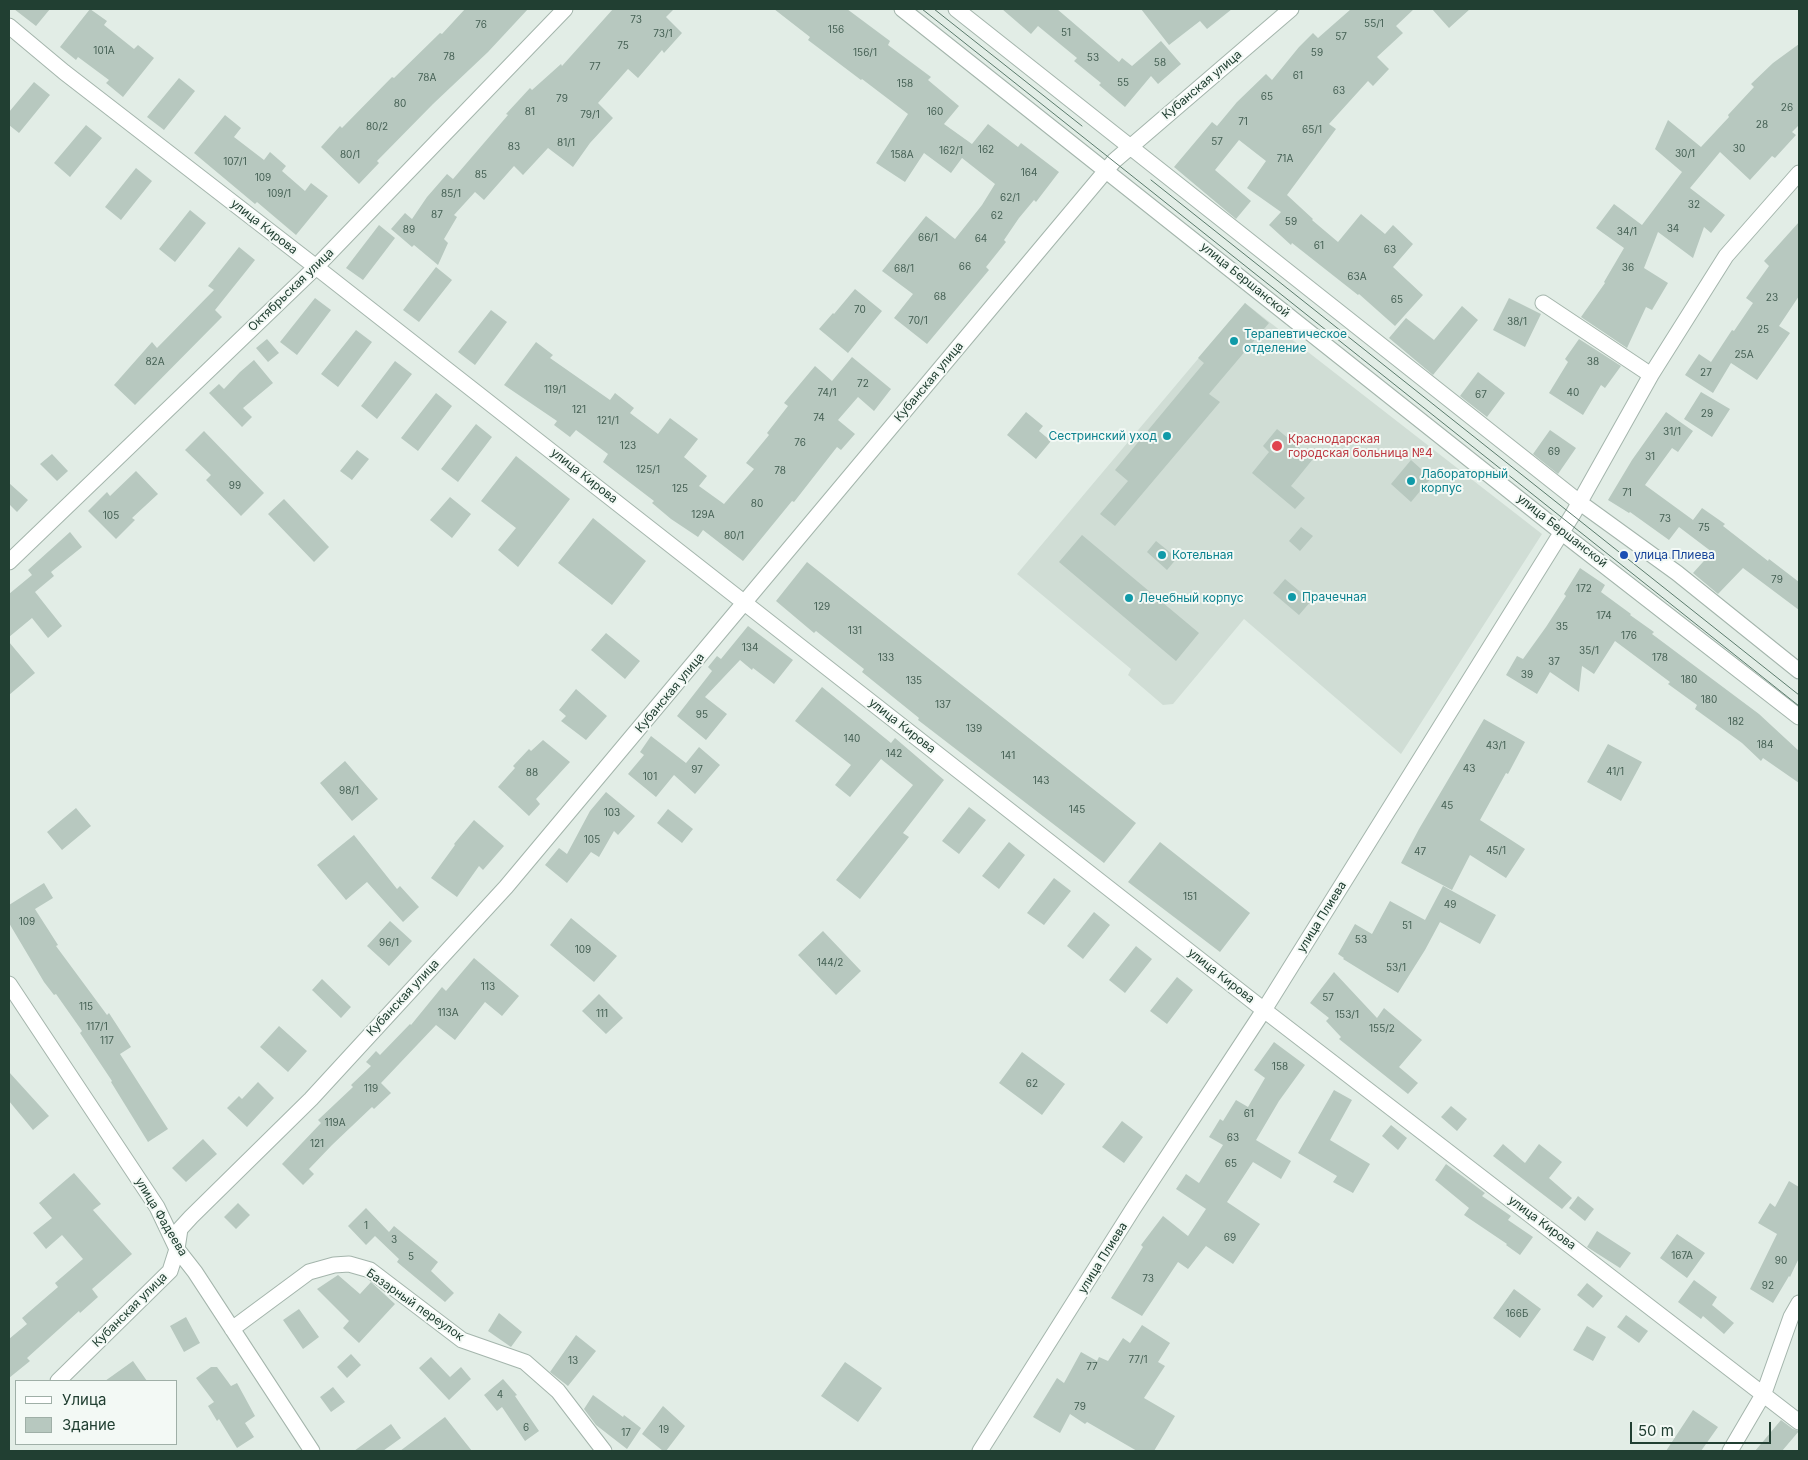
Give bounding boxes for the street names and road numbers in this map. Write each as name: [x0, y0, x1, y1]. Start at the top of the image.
street label: Кубанская улица: [1159, 48, 1245, 122]
street label: улица Кирова: [228, 196, 300, 258]
street label: улица Бершанской: [1197, 240, 1293, 320]
street label: Октябрьская улица: [245, 245, 337, 335]
street label: Кубанская улица: [892, 339, 966, 425]
street label: улица Кирова: [548, 445, 620, 507]
street label: улица Бершанской: [1514, 491, 1610, 571]
street label: Кубанская улица: [633, 650, 707, 736]
street label: улица Кирова: [866, 695, 938, 757]
street label: улица Плиева: [1294, 879, 1350, 955]
street label: улица Кирова: [1185, 945, 1257, 1007]
street label: Кубанская улица: [364, 957, 442, 1039]
street label: улица Фадеева: [132, 1175, 190, 1259]
street label: улица Кирова: [1505, 1193, 1579, 1253]
street label: улица Плиева: [1075, 1220, 1131, 1296]
street label: Базарный переулок: [363, 1266, 467, 1344]
street label: Кубанская улица: [90, 1270, 170, 1350]

